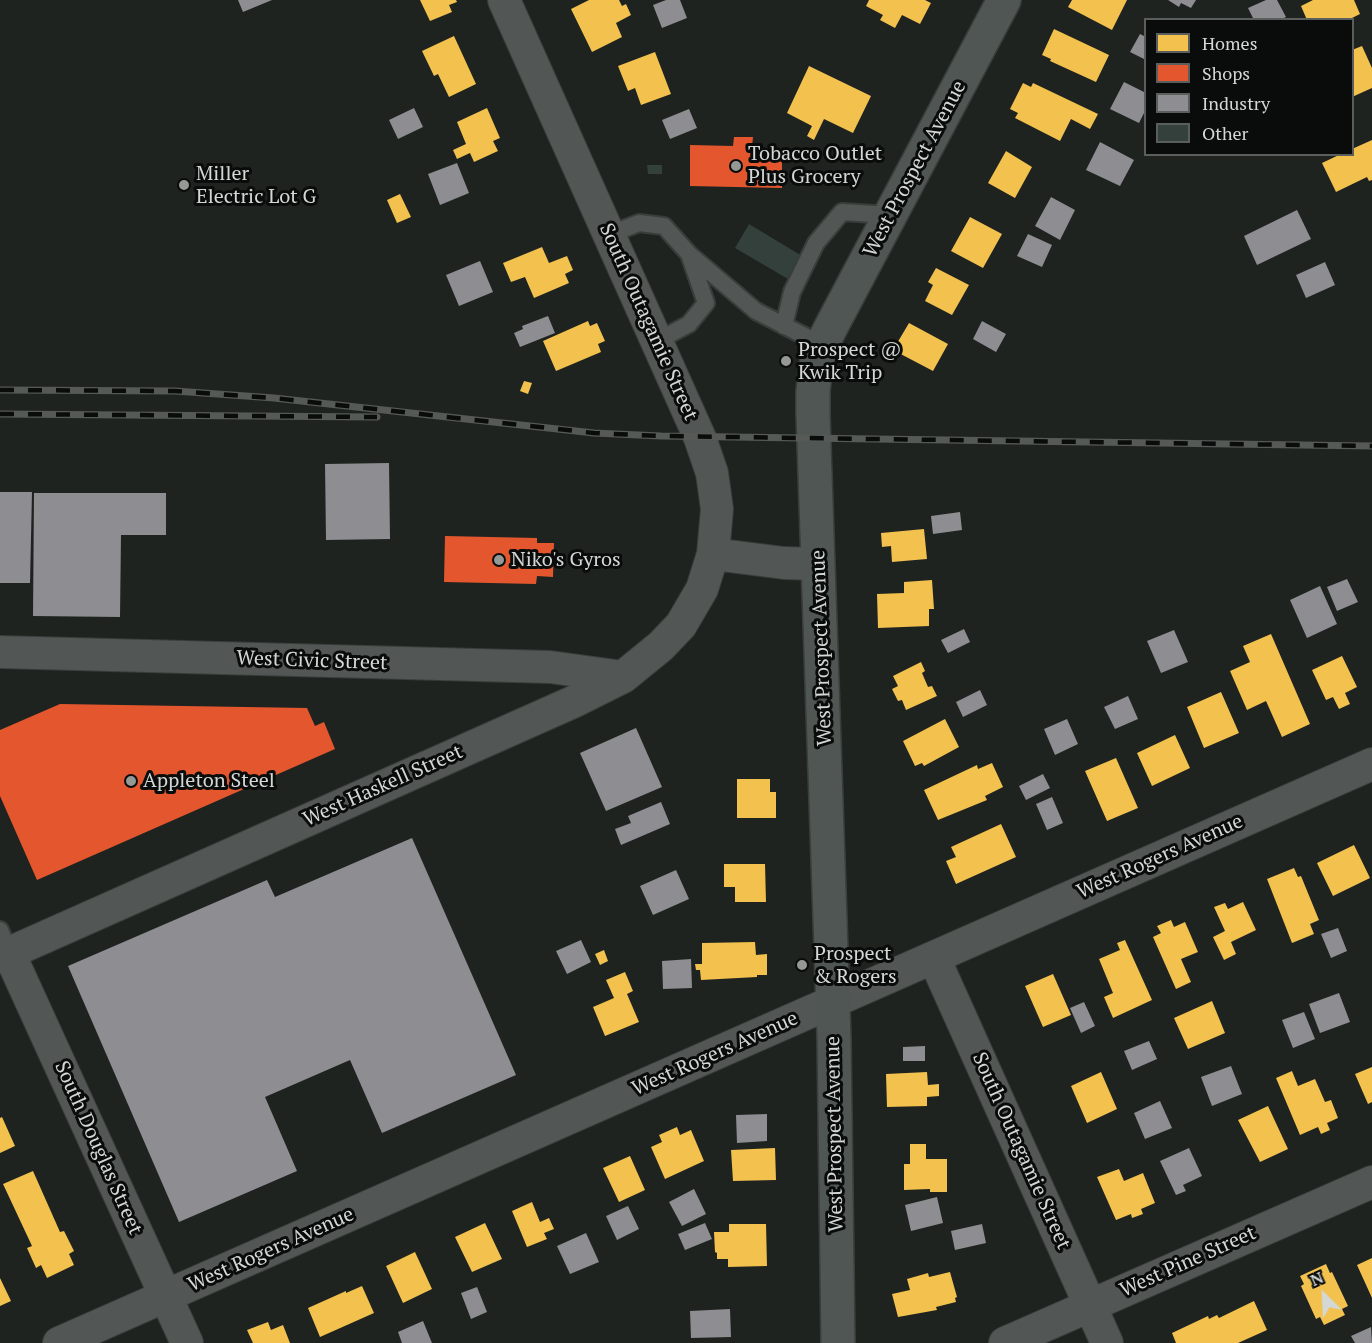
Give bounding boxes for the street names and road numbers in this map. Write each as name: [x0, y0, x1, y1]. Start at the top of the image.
street label: West Prospect Avenue: [858, 77, 972, 261]
street label: South Outagamie Street: [594, 220, 702, 424]
street label: West Prospect Avenue: [807, 550, 837, 746]
street label: West Civic Street: [236, 646, 388, 676]
street label: West Haskell Street: [300, 740, 466, 832]
street label: West Rogers Avenue: [1073, 810, 1247, 904]
street label: West Rogers Avenue: [628, 1007, 802, 1101]
street label: West Prospect Avenue: [821, 1036, 849, 1232]
street label: South Outagamie Street: [967, 1049, 1075, 1253]
street label: South Douglas Street: [49, 1057, 147, 1239]
street label: West Rogers Avenue: [184, 1203, 358, 1297]
street label: West Pine Street: [1116, 1221, 1260, 1303]

